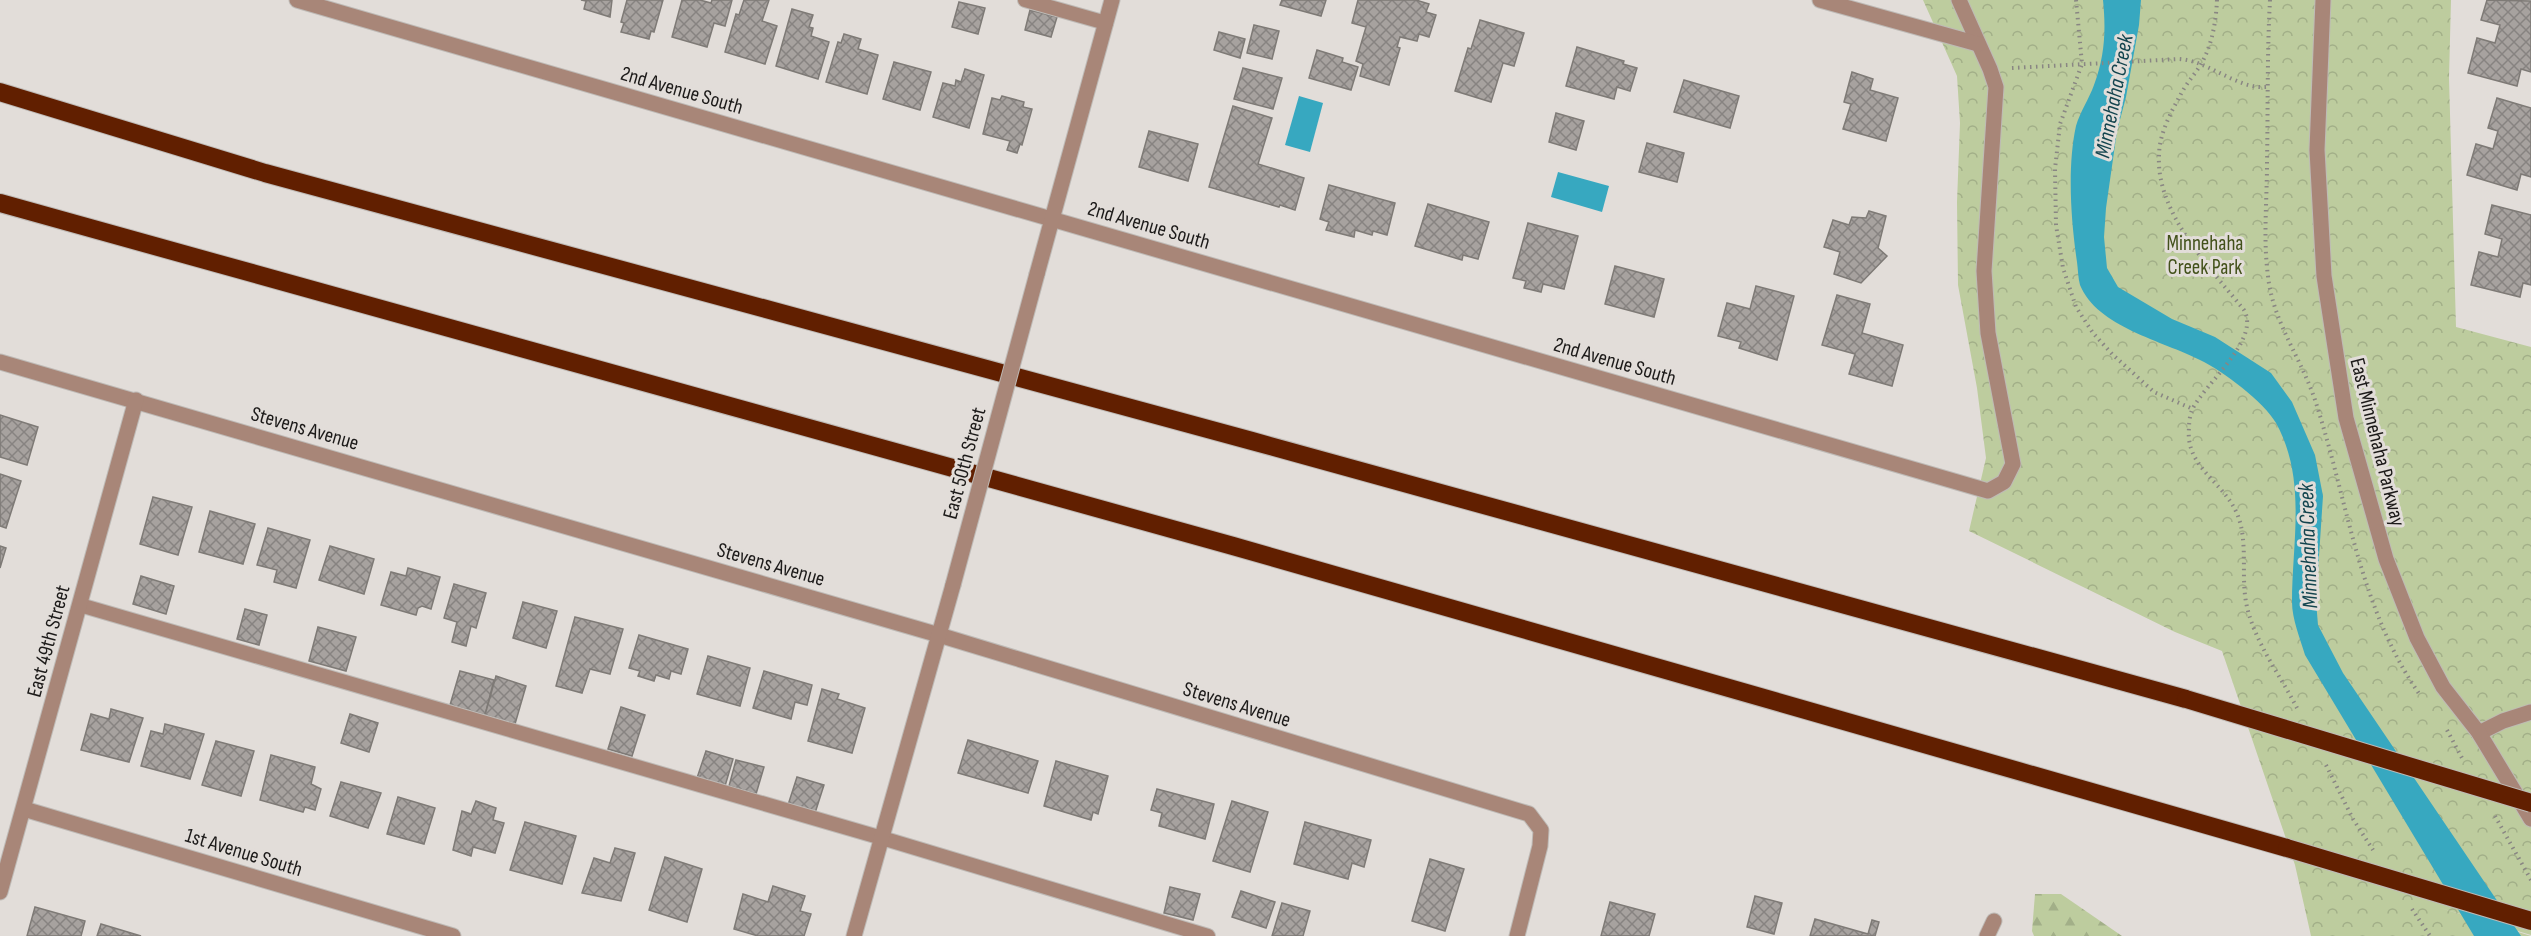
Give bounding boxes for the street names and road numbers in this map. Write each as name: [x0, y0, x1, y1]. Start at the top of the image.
street label: 2nd Avenue South: [618, 61, 746, 120]
street label: 2nd Avenue South: [1085, 196, 1213, 255]
street label: 2nd Avenue South: [1551, 332, 1679, 391]
street label: East Minnehaha Parkway: [2345, 355, 2410, 529]
street label: Stevens Avenue: [248, 401, 362, 456]
street label: East 50th Street: [938, 405, 991, 522]
street label: Stevens Avenue: [714, 537, 828, 592]
street label: East 49th Street: [22, 582, 75, 700]
street label: Stevens Avenue: [1180, 676, 1294, 733]
street label: 1st Avenue South: [182, 823, 305, 882]

